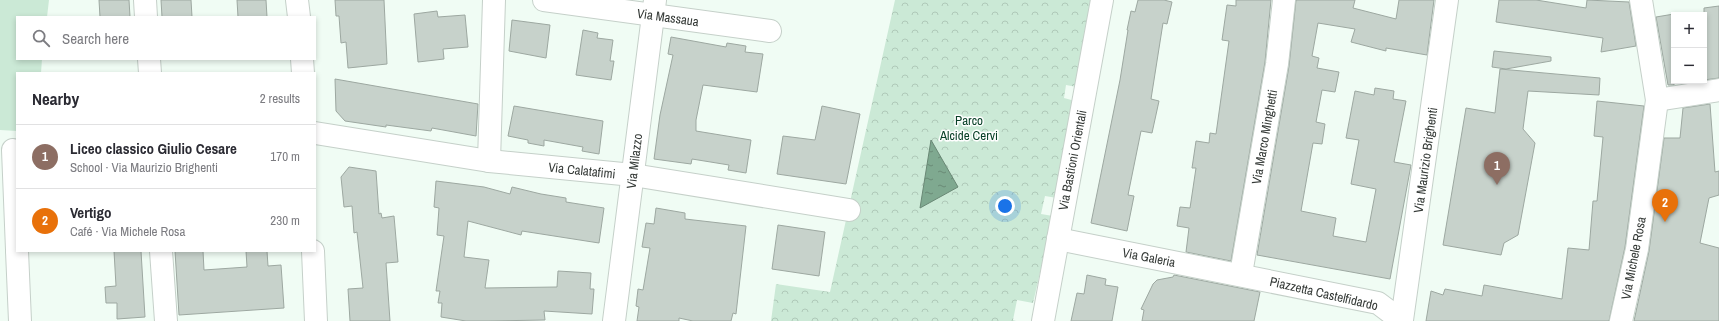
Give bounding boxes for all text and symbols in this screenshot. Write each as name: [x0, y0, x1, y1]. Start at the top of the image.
street label: Via Massaua: [636, 5, 700, 30]
map controls: [1671, 12, 1707, 84]
button: +: [1671, 12, 1707, 48]
search box: [16, 16, 316, 60]
icon: search: [30, 27, 52, 49]
text: Search here: [62, 28, 129, 49]
button: −: [1671, 48, 1707, 84]
text: Nearby: [32, 87, 79, 110]
street label: Via Marco Minghetti: [1248, 88, 1281, 186]
text: 2 results: [260, 90, 300, 107]
street label: Via Maurizio Brighenti: [1410, 106, 1441, 214]
street label: Via Bastioni Orientali: [1054, 109, 1091, 212]
park label: Parco Alcide Cervi: [939, 112, 998, 144]
street label: Via Milazzo: [623, 132, 646, 190]
text: Liceo classico Giulio Cesare: [70, 138, 237, 159]
text: 1: [42, 148, 48, 165]
text: 170 m: [270, 148, 300, 165]
pin: 1: [1484, 152, 1510, 185]
text: School · Via Maurizio Brighenti: [70, 159, 218, 176]
street label: Via Calatafimi: [548, 159, 616, 182]
pin: 2: [1652, 189, 1678, 222]
your location: [995, 196, 1015, 216]
text: Vertigo: [70, 202, 111, 223]
text: 2: [42, 212, 48, 229]
text: 230 m: [270, 212, 300, 229]
street label: Via Michele Rosa: [1617, 215, 1650, 301]
text: Café · Via Michele Rosa: [70, 223, 185, 240]
street label: Via Galeria: [1121, 244, 1177, 271]
street label: Piazzetta Castelfidardo: [1268, 273, 1380, 314]

